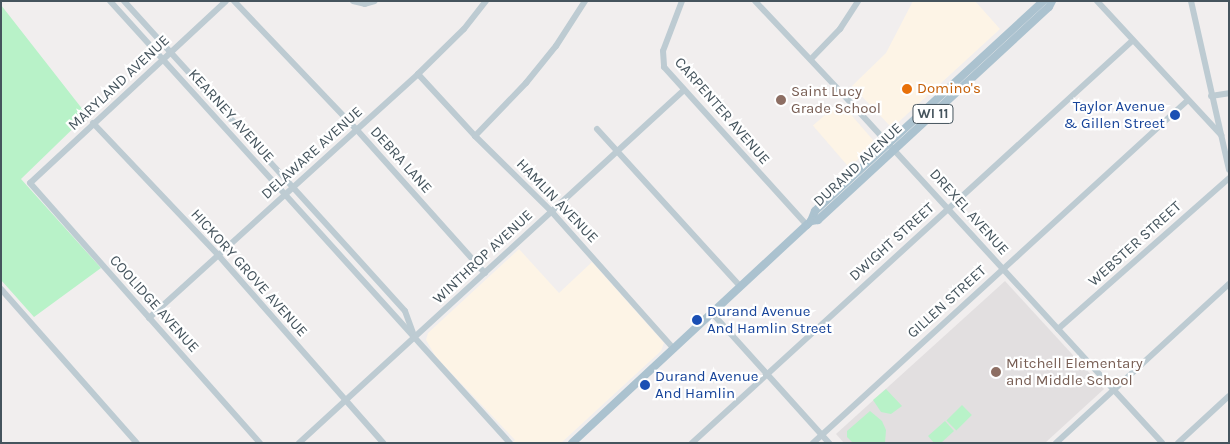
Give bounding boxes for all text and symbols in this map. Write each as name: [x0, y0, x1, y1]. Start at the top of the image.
street label: MARYLAND AVENUE: [65, 32, 173, 134]
street label: CARPENTER AVENUE: [671, 54, 773, 168]
street label: KEARNEY AVENUE: [184, 66, 278, 166]
place label: Domino's: [917, 80, 981, 98]
place label: Saint Lucy Grade School: [791, 82, 881, 117]
marker: Domino's: [901, 83, 913, 95]
marker: Saint Lucy Grade School: [775, 94, 787, 106]
place label: Taylor Avenue & Gillen Street: [1064, 97, 1165, 132]
road number: WI 11: [912, 102, 954, 126]
street label: DELAWARE AVENUE: [258, 103, 366, 203]
marker: Taylor Avenue & Gillen Street: [1169, 109, 1181, 121]
street label: DURAND AVENUE: [810, 119, 906, 211]
street label: DEBRA LANE: [366, 123, 436, 197]
street label: HAMLIN AVENUE: [512, 155, 602, 247]
street label: DREXEL AVENUE: [926, 165, 1012, 259]
street label: WEBSTER STREET: [1085, 197, 1185, 291]
street label: DWIGHT STREET: [846, 199, 938, 285]
street label: HICKORY GROVE AVENUE: [187, 205, 311, 341]
street label: WINTHROP AVENUE: [429, 206, 537, 308]
street label: COOLIDGE AVENUE: [106, 252, 202, 356]
street label: GILLEN STREET: [904, 262, 990, 342]
place label: Durand Avenue And Hamlin Street: [707, 302, 832, 337]
marker: Durand Avenue And Hamlin Street: [691, 314, 703, 326]
place label: Mitchell Elementary and Middle School: [1006, 354, 1143, 389]
marker: Mitchell Elementary and Middle School: [990, 366, 1002, 378]
place label: Durand Avenue And Hamlin: [655, 367, 759, 402]
marker: Durand Avenue And Hamlin: [639, 379, 651, 391]

